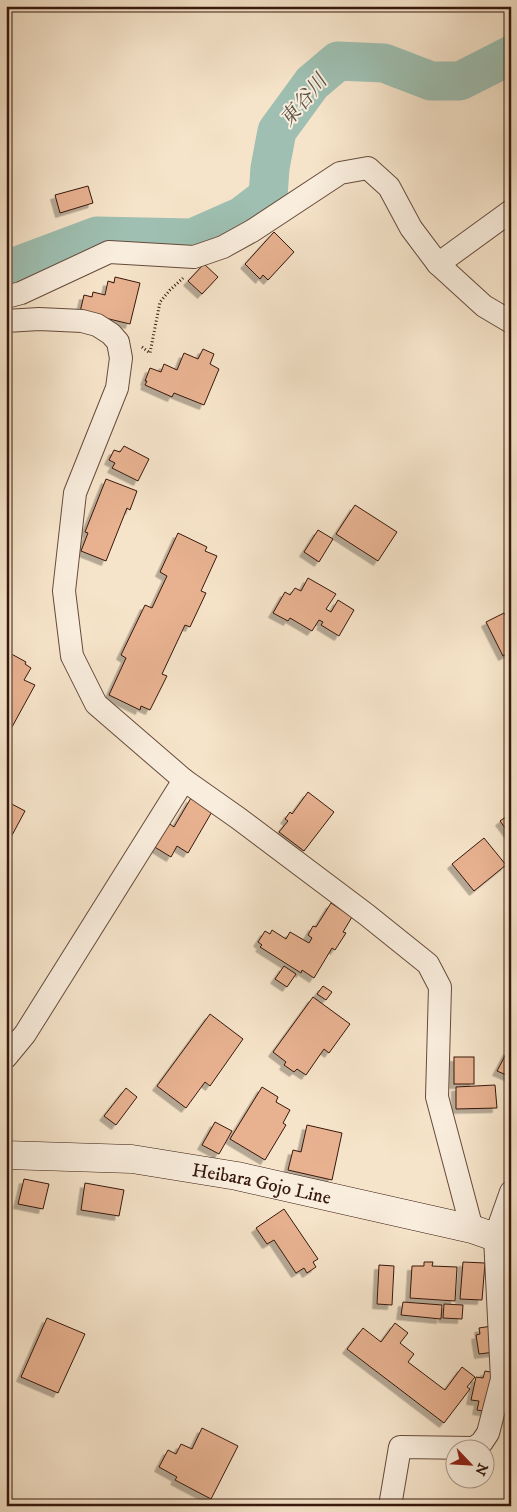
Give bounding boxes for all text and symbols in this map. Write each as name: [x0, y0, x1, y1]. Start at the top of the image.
water label: 東谷川: [275, 68, 334, 132]
street label: Heibara Gojo Line: [190, 1159, 333, 1210]
north arrow: [444, 1440, 494, 1490]
text: N: [470, 1460, 491, 1479]

